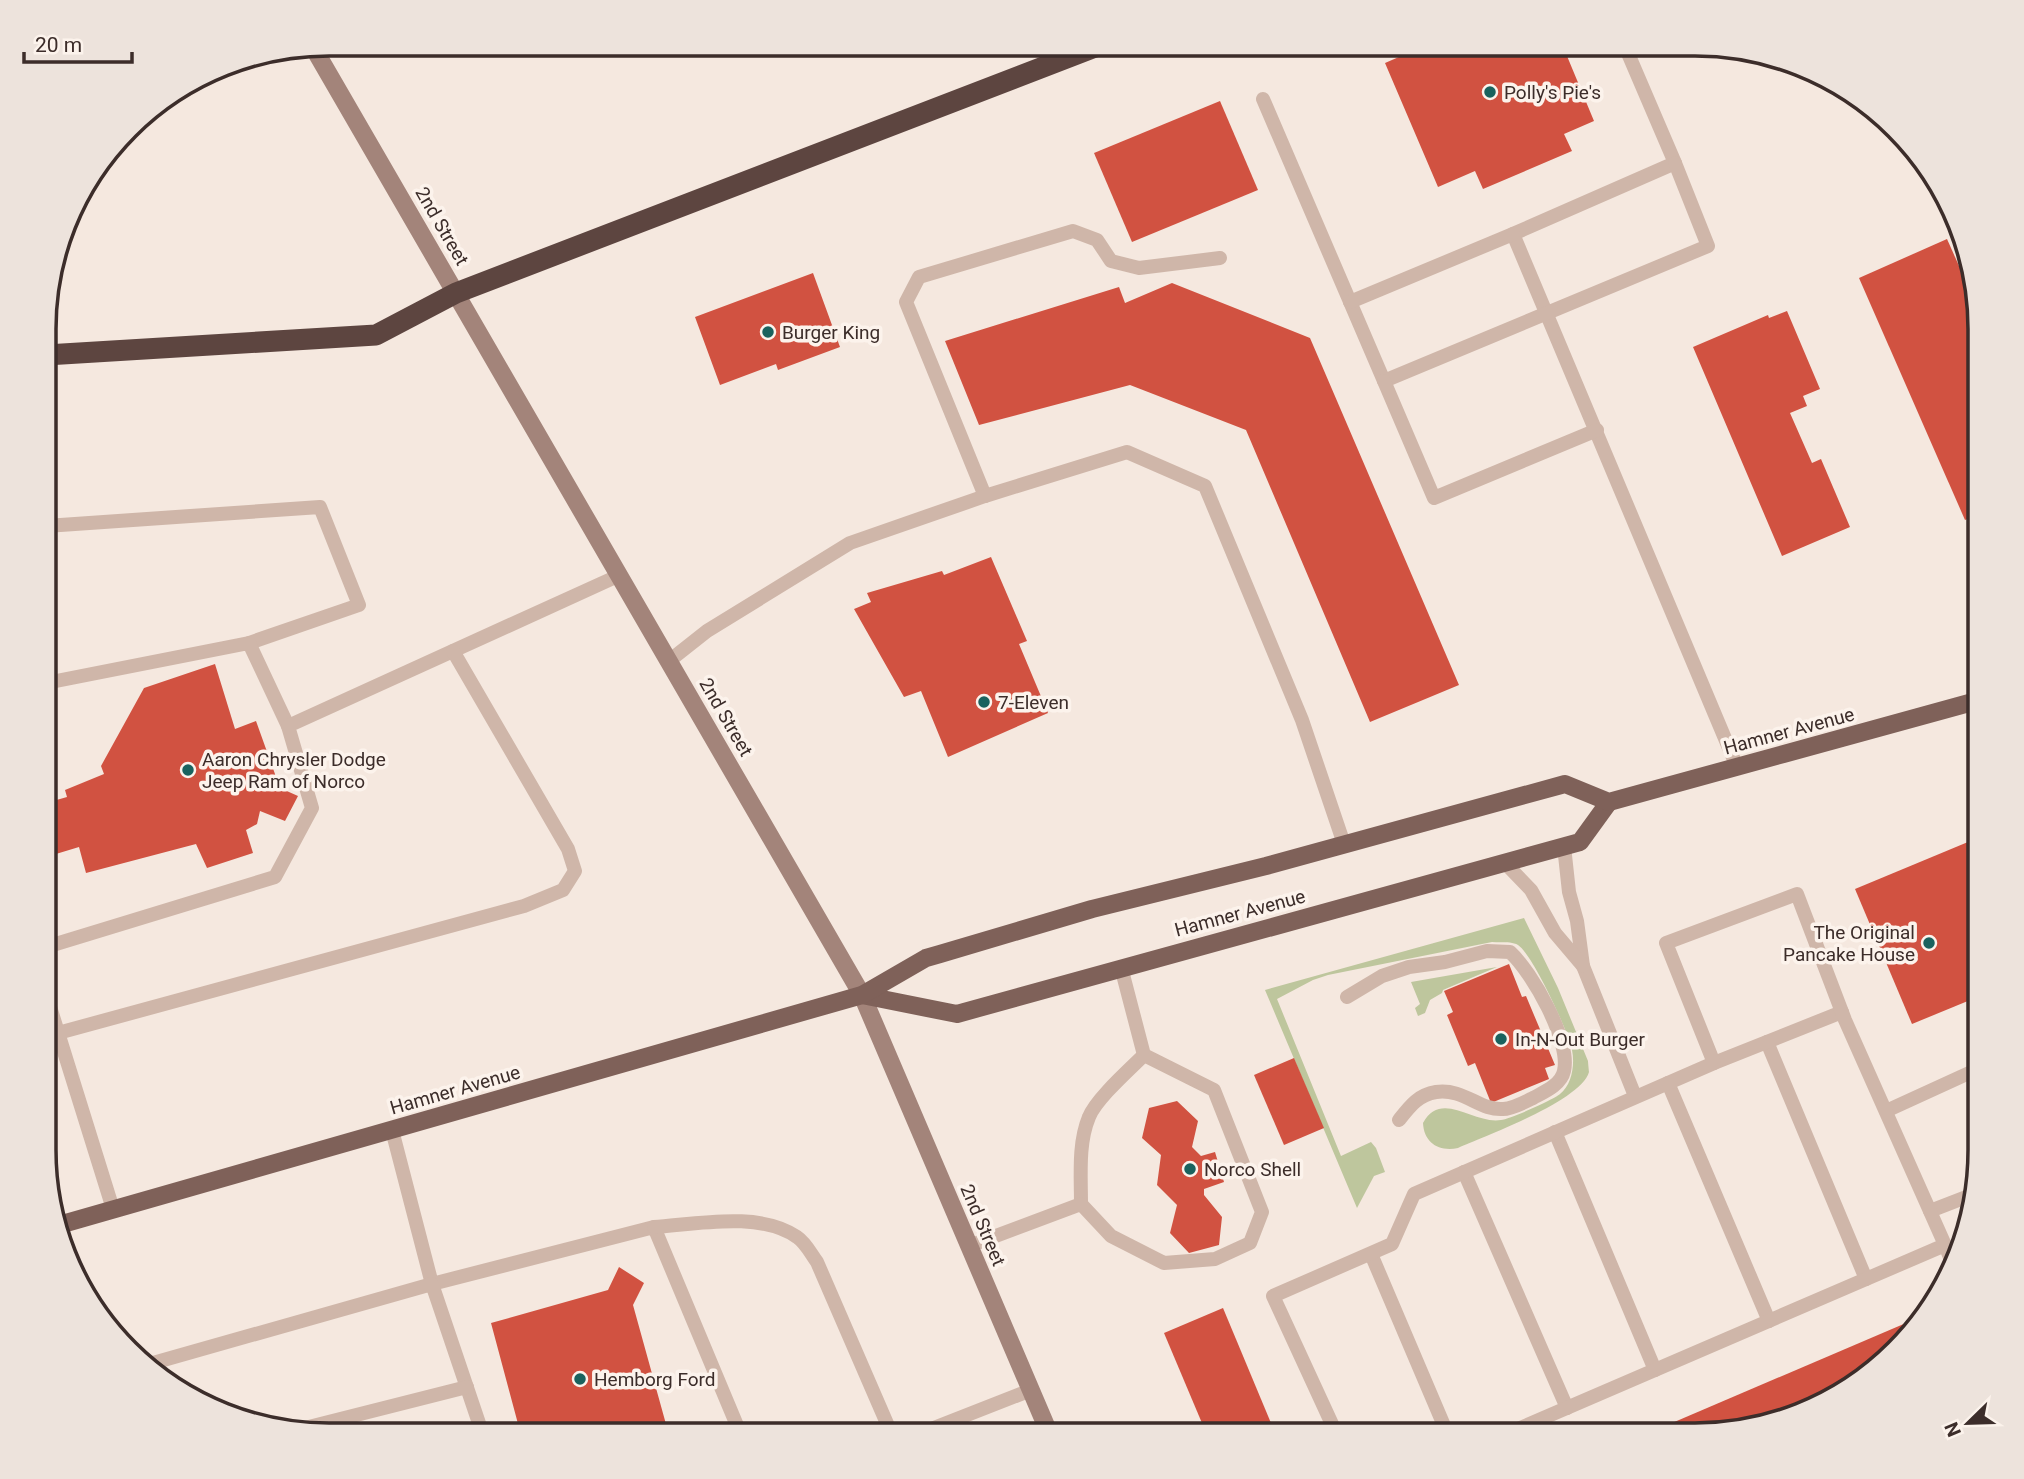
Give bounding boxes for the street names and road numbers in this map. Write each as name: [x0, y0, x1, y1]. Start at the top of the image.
street label: 2nd Street: [410, 183, 474, 269]
street label: 2nd Street: [694, 674, 758, 760]
street label: Hamner Avenue: [1721, 702, 1857, 760]
street label: Hamner Avenue: [1172, 884, 1308, 942]
street label: Hamner Avenue: [387, 1060, 523, 1120]
street label: 2nd Street: [955, 1181, 1011, 1269]

